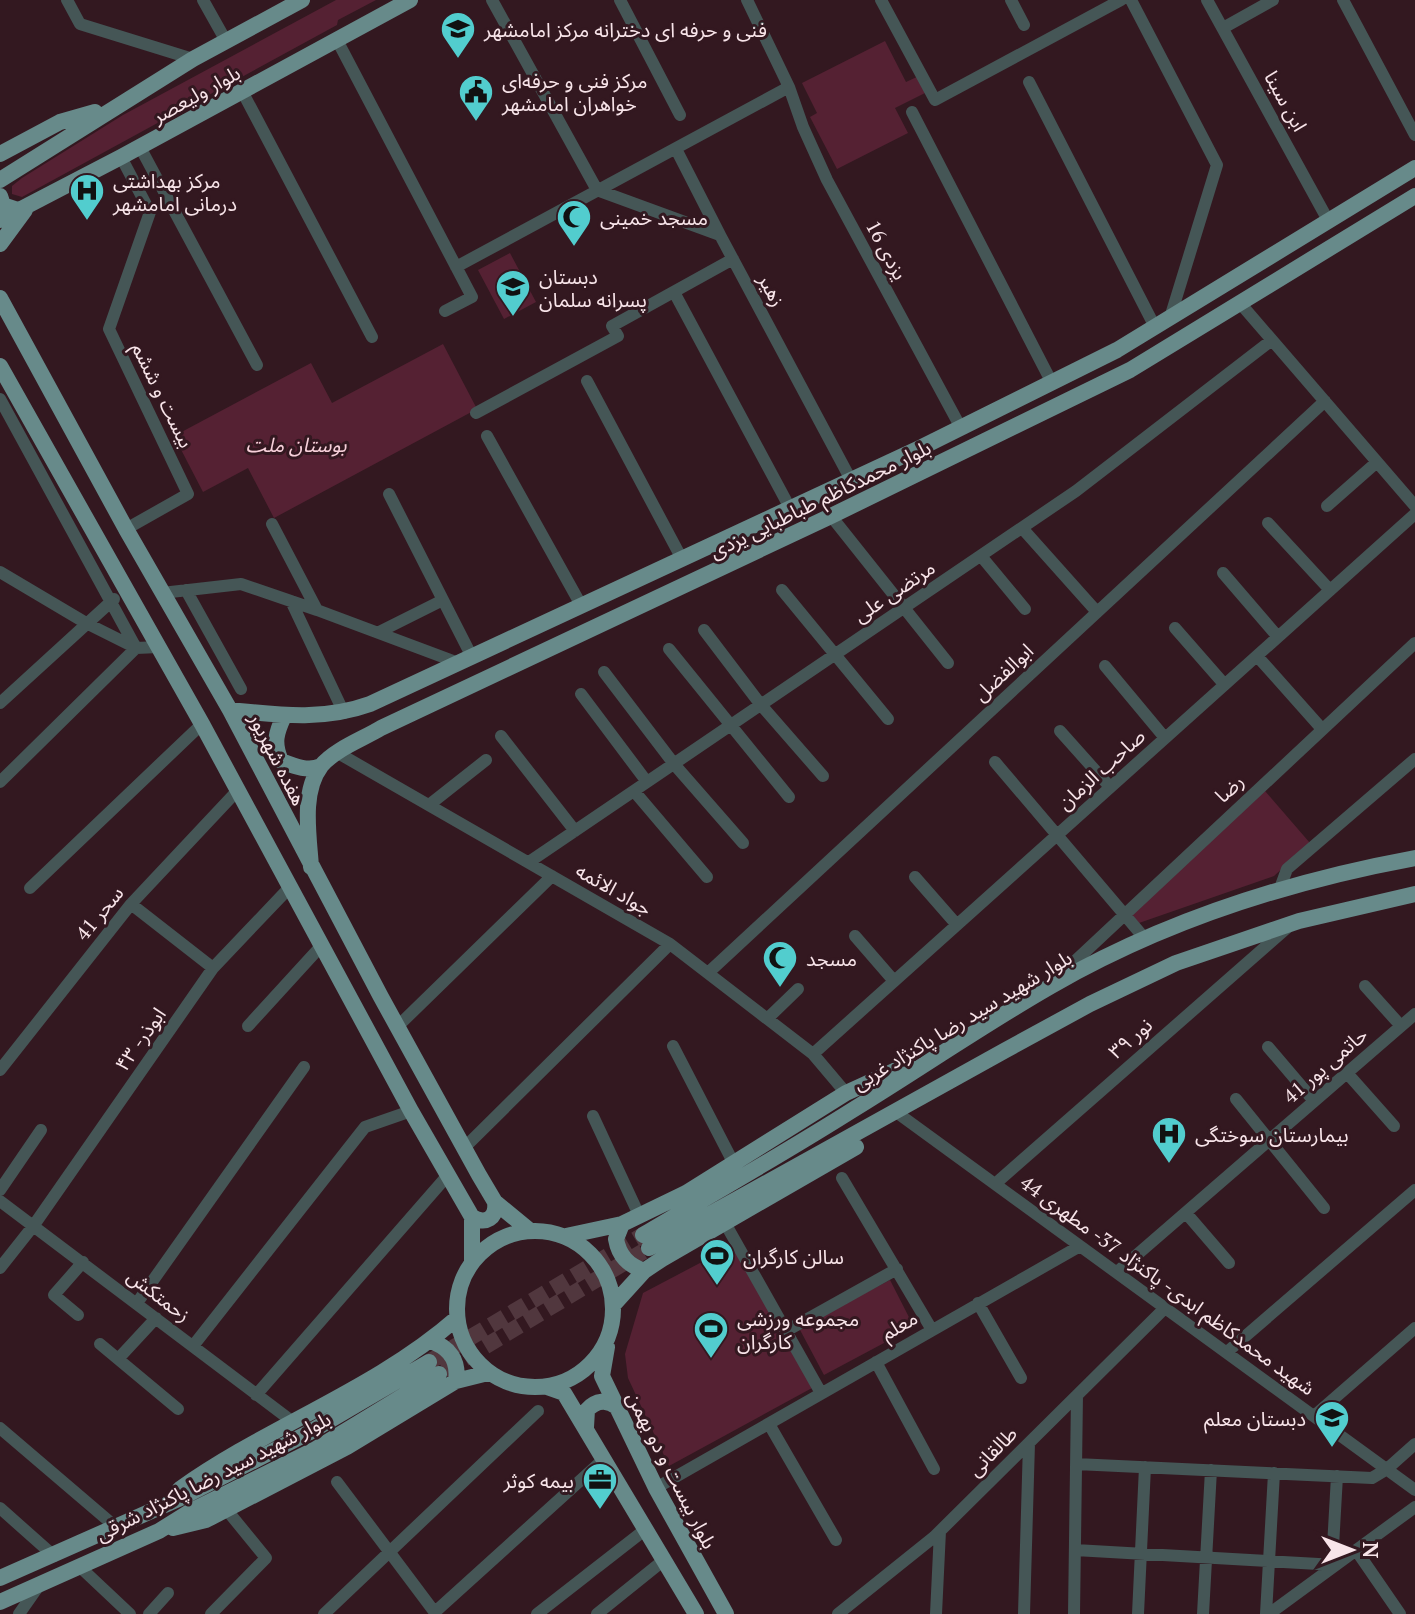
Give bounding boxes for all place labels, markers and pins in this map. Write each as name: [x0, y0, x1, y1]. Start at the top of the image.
school or university icon: فنی و حرفه ای دخترانه مرکز امامشهر: [439, 10, 477, 60]
place label: فنی و حرفه ای دخترانه مرکز امامشهر: [483, 16, 767, 43]
place label: مرکز فنی و حرفه‌ای خواهران امامشهر: [501, 67, 648, 117]
public building icon: مرکز فنی و حرفه‌ای خواهران امامشهر: [457, 73, 495, 123]
place label: مرکز بهداشتی درمانی امامشهر: [112, 167, 237, 217]
hospital icon: مرکز بهداشتی درمانی امامشهر: [68, 172, 106, 222]
mosque icon: مسجد خمینی: [555, 198, 593, 248]
place label: مسجد خمینی: [600, 204, 708, 231]
place label: دبستان پسرانه سلمان: [539, 263, 647, 313]
school or university icon: دبستان پسرانه سلمان: [494, 268, 532, 318]
mosque icon: مسجد: [761, 939, 799, 989]
place label: مسجد: [806, 945, 857, 972]
hospital icon: بیمارستان سوختگی: [1150, 1115, 1188, 1165]
place label: بیمارستان سوختگی: [1195, 1121, 1349, 1148]
sports icon: سالن کارگران: [698, 1237, 736, 1287]
place label: سالن کارگران: [743, 1243, 844, 1270]
place label: مجموعه ورزشی کارگران: [737, 1305, 859, 1355]
sports icon: مجموعه ورزشی کارگران: [692, 1310, 730, 1360]
school or university icon: دبستان معلم: [1313, 1399, 1351, 1449]
place label: دبستان معلم: [1204, 1405, 1306, 1434]
office icon: بیمه کوثر: [581, 1461, 619, 1511]
place label: بیمه کوثر: [502, 1467, 574, 1494]

